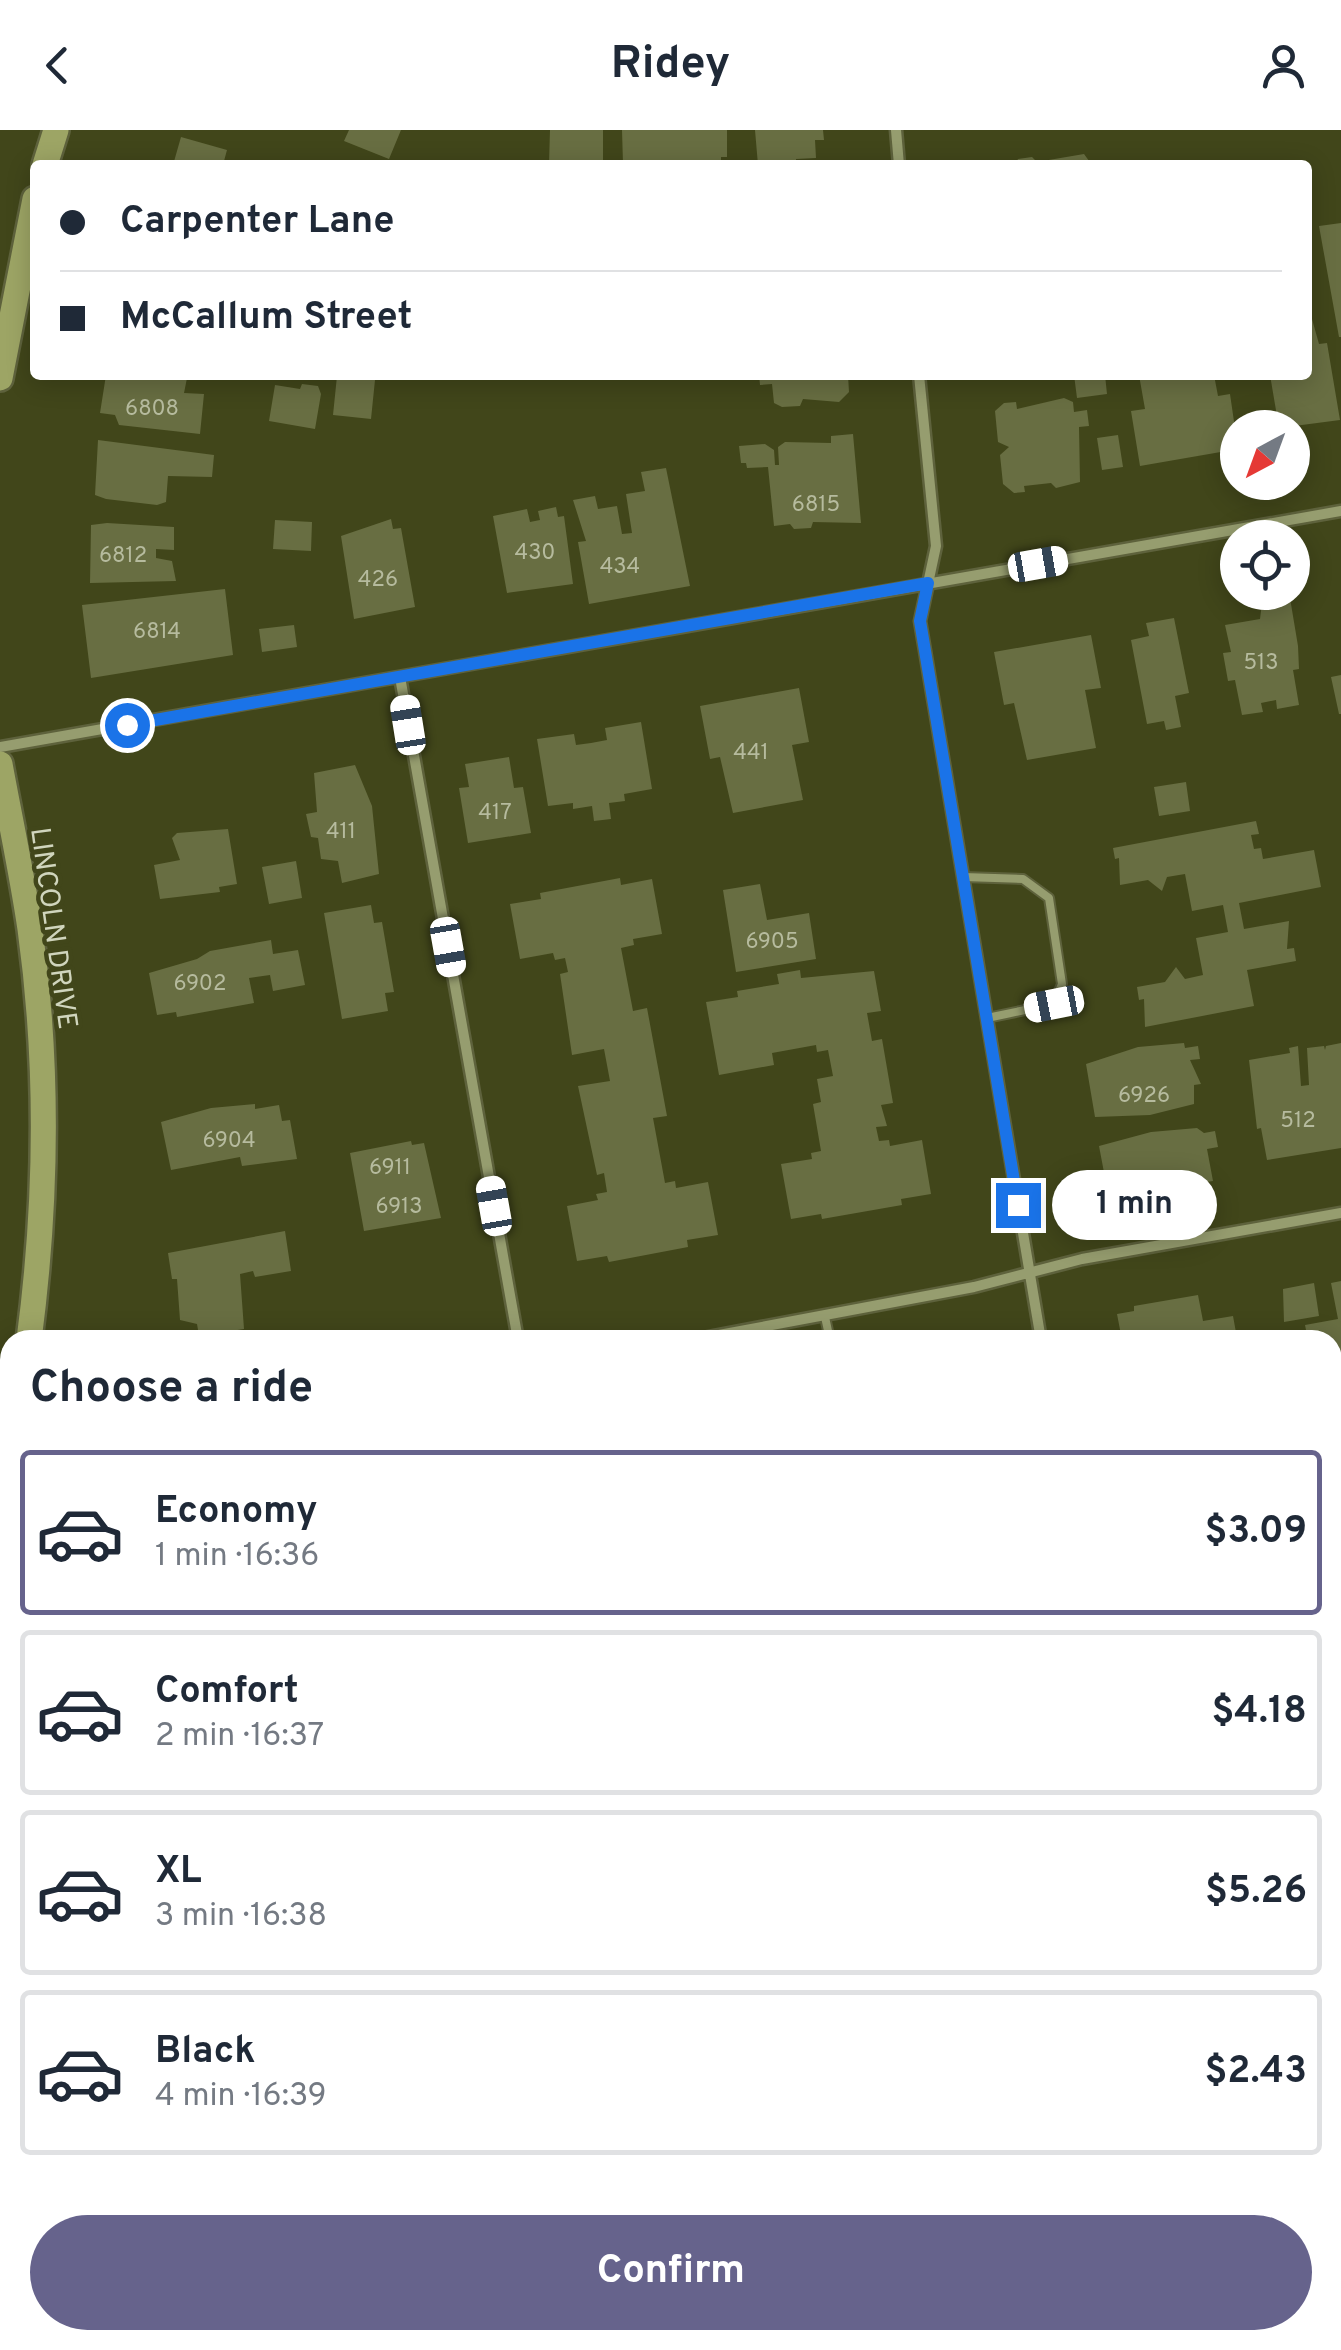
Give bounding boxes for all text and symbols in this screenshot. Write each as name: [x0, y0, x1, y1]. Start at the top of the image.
text: Ridey: [611, 37, 730, 94]
icon: back: [30, 38, 85, 93]
icon: person: [1256, 38, 1311, 93]
text: Carpenter Lane: [120, 198, 394, 247]
text: McCallum Street: [120, 294, 412, 343]
house number: 6808: [125, 396, 179, 423]
north arrow: [1220, 410, 1310, 500]
map controls: [1220, 410, 1310, 610]
house number: 6815: [792, 492, 840, 519]
button: locate: [1220, 520, 1310, 610]
house number: 430: [515, 540, 555, 567]
house number: 6812: [99, 543, 147, 570]
car: [1006, 544, 1070, 584]
house number: 434: [600, 554, 640, 581]
house number: 426: [358, 567, 398, 594]
house number: 6814: [133, 619, 181, 646]
house number: 513: [1243, 650, 1279, 677]
car: [388, 693, 428, 757]
route start: [105, 703, 150, 748]
house number: 441: [733, 740, 769, 767]
house number: 417: [478, 800, 512, 827]
house number: 411: [326, 819, 356, 846]
street label: LINCOLN DRIVE: [20, 825, 84, 1032]
car: [428, 915, 468, 979]
house number: 6905: [745, 929, 799, 956]
house number: 6902: [174, 971, 226, 998]
car: [1022, 984, 1086, 1024]
house number: 6926: [1118, 1083, 1170, 1110]
house number: 512: [1280, 1108, 1316, 1135]
house number: 6904: [202, 1128, 256, 1155]
house number: 6911: [369, 1155, 411, 1182]
callout: 1 min: [1053, 1170, 1218, 1240]
car: [474, 1174, 514, 1238]
route end: [996, 1183, 1041, 1228]
text: 1 min: [1096, 1185, 1173, 1225]
house number: 6913: [376, 1194, 422, 1221]
text: Choose a ride: [30, 1361, 313, 1418]
icon: car: [35, 1488, 125, 1578]
text: Economy: [155, 1488, 317, 1537]
text: $3.09: [1205, 1508, 1307, 1557]
text: 1 min · 16:36: [155, 1537, 319, 1577]
icon: car: [35, 1668, 125, 1758]
text: Comfort: [155, 1668, 299, 1717]
text: $4.18: [1211, 1688, 1307, 1737]
text: 2 min · 16:37: [155, 1717, 324, 1757]
icon: car: [35, 1848, 125, 1938]
text: XL: [155, 1848, 202, 1897]
text: $5.26: [1205, 1868, 1307, 1917]
text: 3 min · 16:38: [155, 1897, 327, 1937]
icon: car: [35, 2028, 125, 2118]
text: Black: [155, 2028, 255, 2077]
text: $2.43: [1204, 2048, 1307, 2097]
text: 4 min · 16:39: [155, 2077, 327, 2117]
button: Confirm: [30, 2215, 1312, 2330]

